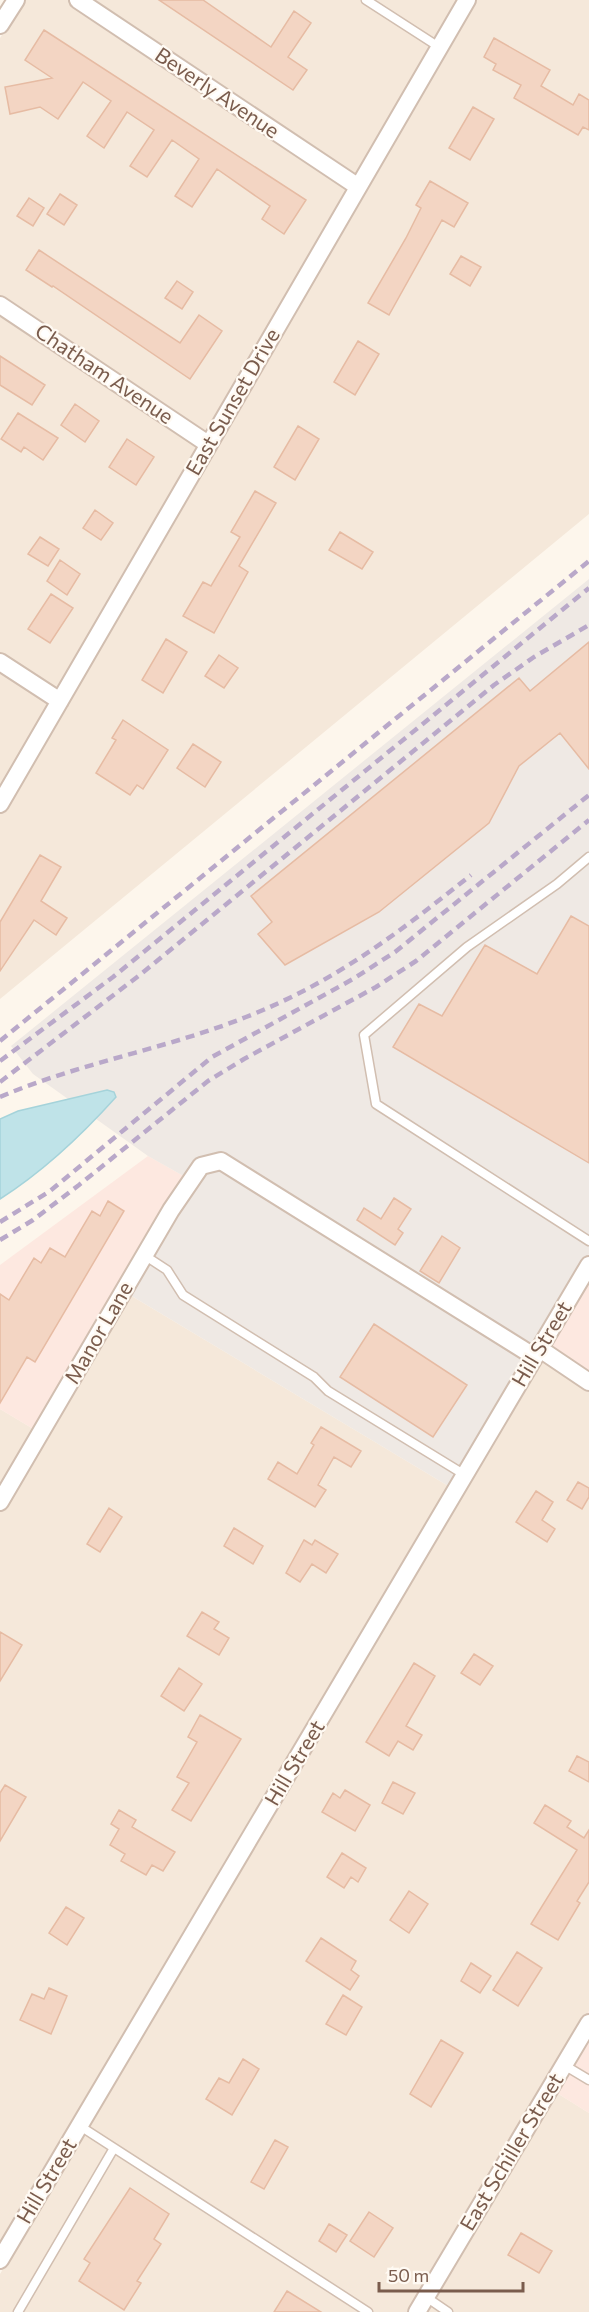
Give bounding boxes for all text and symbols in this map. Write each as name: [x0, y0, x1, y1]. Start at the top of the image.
street label: Beverly Avenue: [151, 41, 285, 143]
street label: Chatham Avenue: [31, 317, 179, 428]
street label: East Sunset Drive: [180, 323, 284, 479]
street label: Manor Lane: [58, 1277, 137, 1388]
street label: Hill Street: [505, 1296, 576, 1390]
street label: Hill Street: [258, 1715, 329, 1809]
street label: East Schiller Street: [454, 2068, 568, 2234]
street label: Hill Street: [10, 2133, 81, 2227]
scale bar: [379, 2255, 523, 2293]
text: 50 m: [388, 2264, 429, 2286]

